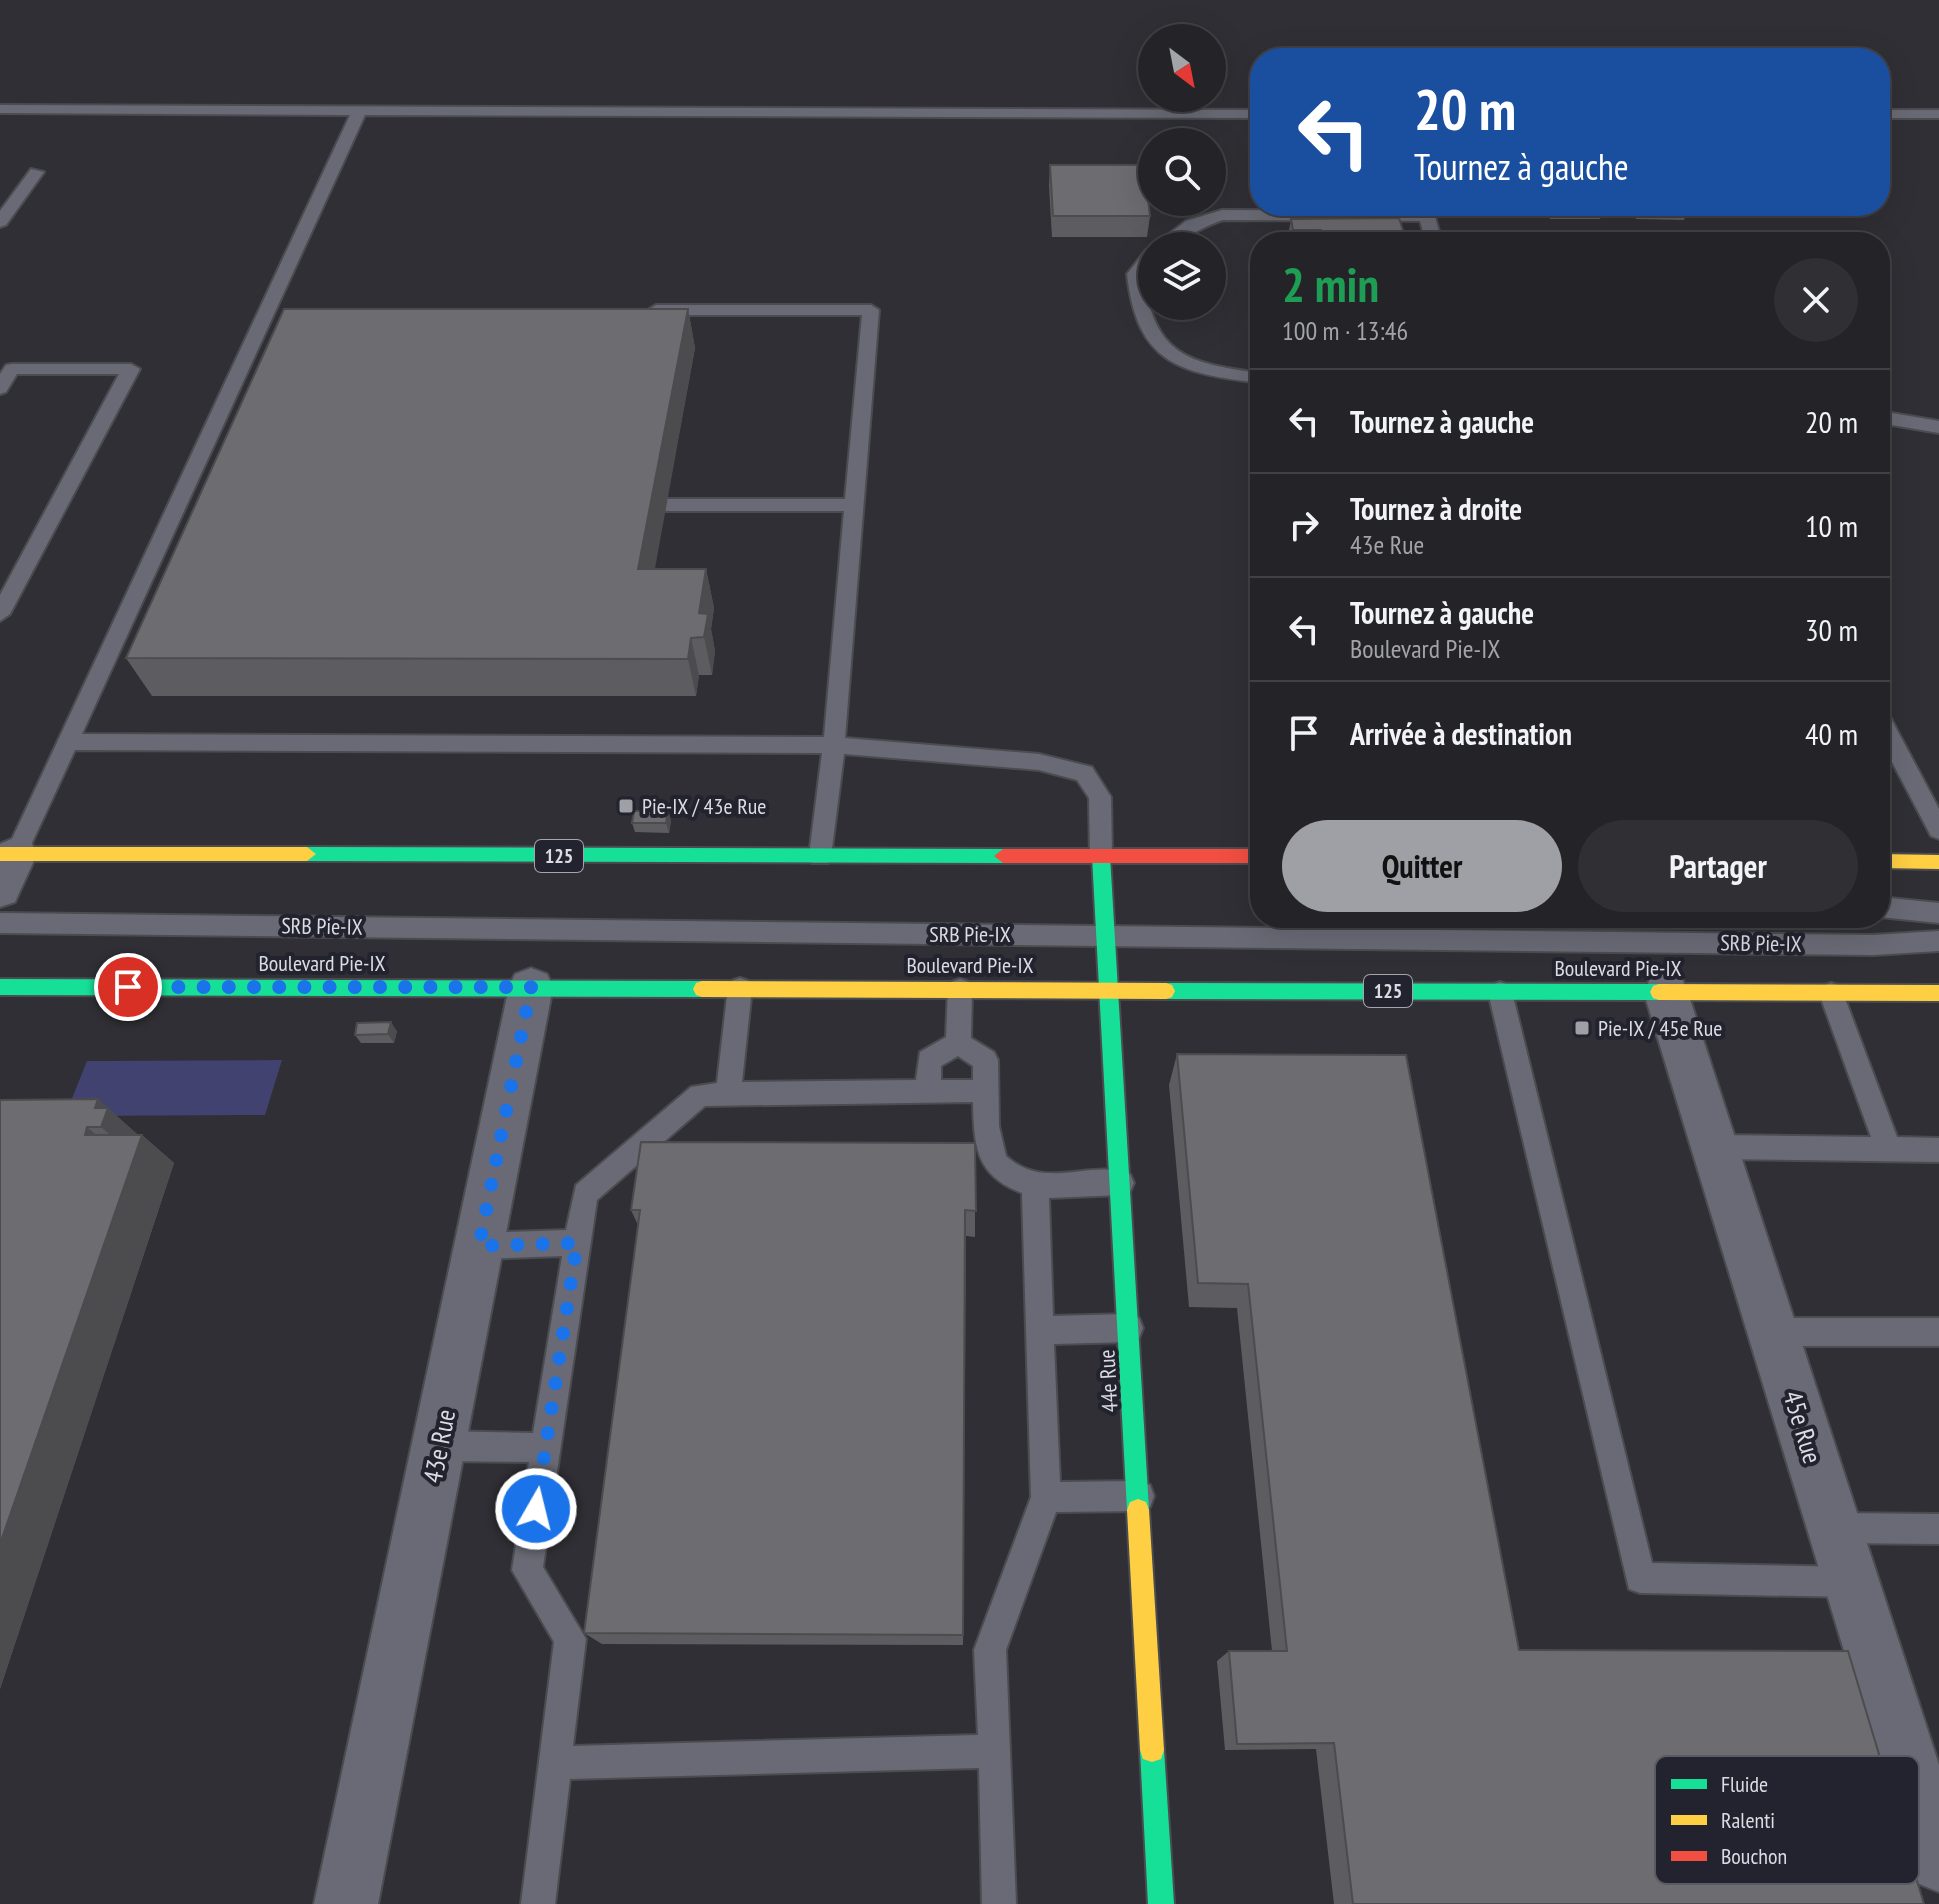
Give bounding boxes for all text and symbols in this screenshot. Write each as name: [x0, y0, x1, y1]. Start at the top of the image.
north arrow: [1138, 24, 1226, 112]
map controls: [1138, 24, 1226, 320]
text: 20 m: [1414, 73, 1516, 145]
icon: left: [1282, 80, 1386, 184]
button: search: [1138, 128, 1226, 216]
text: Tournez à gauche: [1414, 143, 1629, 190]
button: layers: [1138, 232, 1226, 320]
text: 2 min: [1282, 253, 1379, 315]
button: close: [1774, 258, 1858, 342]
text: 100 m · 13:46: [1282, 314, 1408, 347]
icon: left: [1282, 399, 1326, 443]
text: Tournez à gauche: [1350, 402, 1534, 441]
text: 20 m: [1805, 402, 1858, 441]
text: Tournez à droite: [1350, 489, 1522, 528]
icon: right: [1282, 503, 1326, 547]
text: 10 m: [1805, 506, 1858, 545]
text: 43e Rue: [1350, 528, 1424, 561]
text: Tournez à gauche: [1350, 593, 1534, 632]
icon: left: [1282, 607, 1326, 651]
text: 30 m: [1805, 610, 1858, 649]
text: Boulevard Pie-IX: [1350, 632, 1500, 665]
icon: arrive: [1282, 711, 1326, 755]
text: Arrivée à destination: [1350, 714, 1572, 753]
text: 40 m: [1805, 714, 1858, 753]
place label: Pie-IX / 43e Rue: [642, 792, 766, 820]
marker: Pie-IX / 43e Rue: [617, 797, 635, 815]
button: Quitter: [1282, 820, 1562, 912]
button: Partager: [1578, 820, 1858, 912]
road number: 125: [535, 840, 583, 872]
street label: SRB Pie-IX: [281, 911, 363, 941]
street label: SRB Pie-IX: [929, 920, 1011, 948]
street label: SRB Pie-IX: [1720, 928, 1802, 958]
street label: Boulevard Pie-IX: [258, 949, 386, 977]
street label: Boulevard Pie-IX: [906, 951, 1034, 979]
pin: [94, 953, 162, 1021]
street label: Boulevard Pie-IX: [1554, 954, 1682, 982]
icon: arrive: [106, 965, 150, 1009]
road number: 125: [1364, 975, 1412, 1007]
place label: Pie-IX / 45e Rue: [1598, 1014, 1722, 1042]
marker: Pie-IX / 45e Rue: [1573, 1019, 1591, 1037]
street label: 44e Rue: [1092, 1349, 1124, 1413]
street label: 45e Rue: [1776, 1387, 1830, 1467]
street label: 43e Rue: [416, 1406, 462, 1486]
position arrow: [494, 1467, 578, 1551]
legend: [1655, 1756, 1919, 1884]
text: Fluide: [1721, 1770, 1768, 1798]
text: Ralenti: [1721, 1806, 1775, 1834]
text: Bouchon: [1721, 1842, 1787, 1870]

